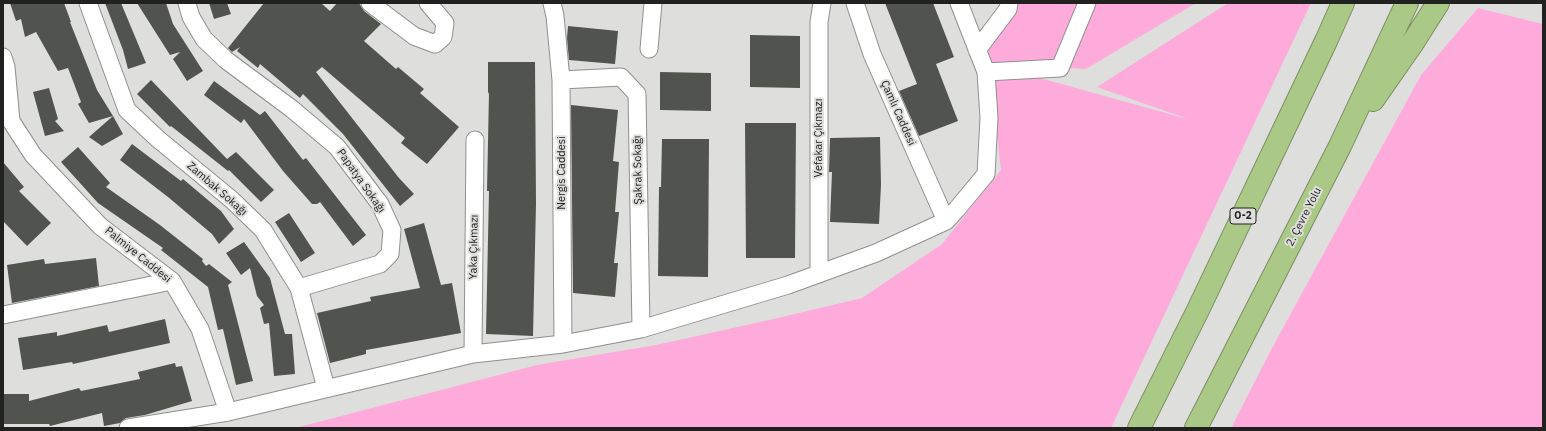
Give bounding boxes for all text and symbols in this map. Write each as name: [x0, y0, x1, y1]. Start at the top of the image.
street label: Çamlı Caddesi: [878, 78, 918, 148]
street label: Vefakar Çıkmazı: [812, 99, 826, 177]
street label: Şakrak Sokağı: [631, 135, 645, 205]
street label: Nergis Caddesi: [555, 136, 569, 210]
street label: Papatya Sokağı: [334, 146, 388, 216]
street label: Zambak Sokağı: [184, 159, 250, 219]
street label: 2. Çevre Yolu: [1284, 185, 1324, 249]
road number: O-2: [1230, 208, 1256, 224]
street label: Yaka Çıkmazı: [467, 215, 481, 279]
street label: Palmiye Caddesi: [102, 224, 174, 286]

